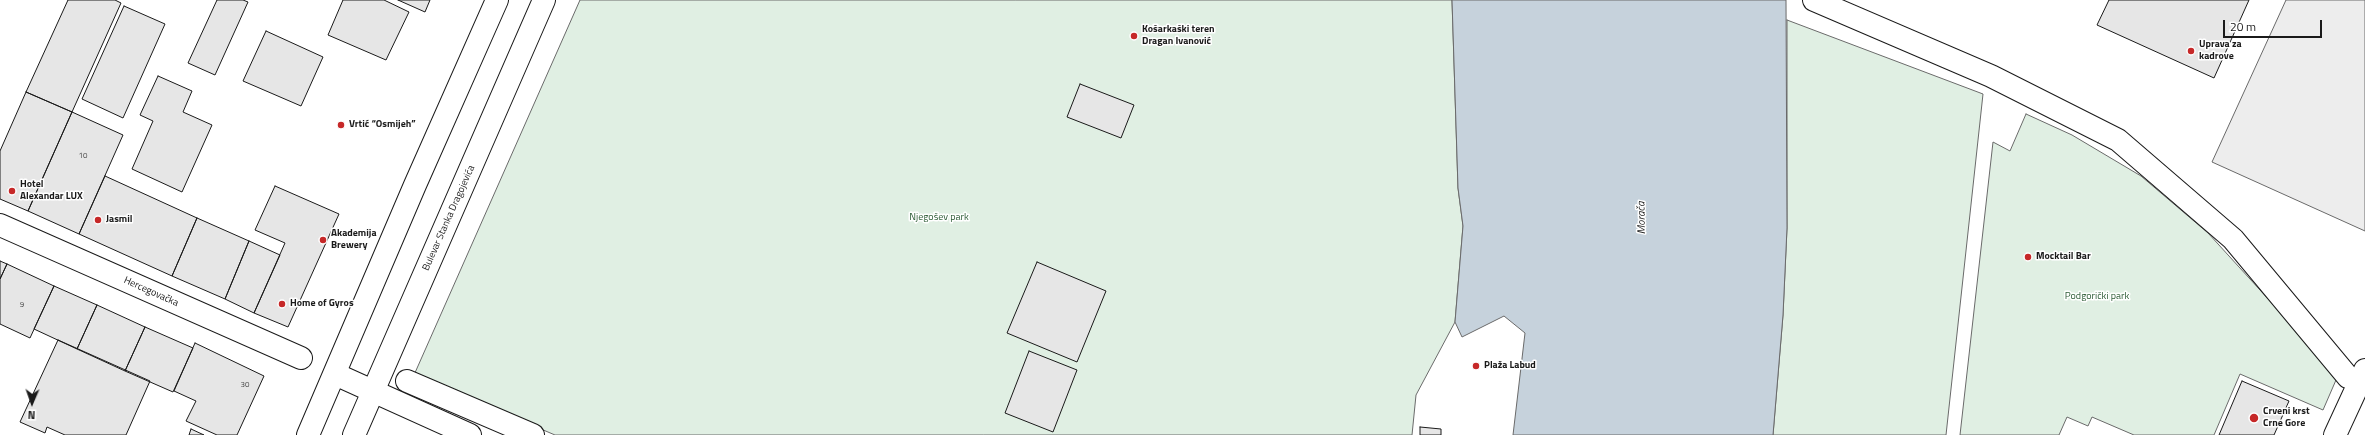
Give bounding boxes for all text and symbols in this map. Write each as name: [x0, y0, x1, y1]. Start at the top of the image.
scale bar: [2225, 12, 2324, 38]
text: 20 m: [2230, 17, 2256, 36]
place label: Košarkaški teren Dragan Ivanović: [1142, 24, 1215, 48]
marker: Košarkaški teren Dragan Ivanović: [1129, 31, 1139, 41]
place label: Uprava za kadrove: [2199, 39, 2242, 62]
marker: Uprava za kadrove: [2186, 46, 2196, 56]
place label: Vrtić “Osmijeh”: [349, 119, 416, 131]
marker: Vrtić “Osmijeh”: [336, 120, 346, 130]
house number: 10: [79, 151, 87, 161]
street label: Bulevar Stanka Dragojevića: [420, 163, 478, 273]
place label: Hotel Alexandar LUX: [20, 179, 83, 202]
marker: Hotel Alexandar LUX: [7, 186, 17, 196]
water label: Morača: [1635, 202, 1649, 234]
park label: Njegošev park: [909, 212, 969, 224]
place label: Jasmil: [106, 214, 133, 226]
marker: Jasmil: [93, 215, 103, 225]
place label: Akademija Brewery: [331, 228, 377, 252]
marker: Akademija Brewery: [318, 235, 328, 245]
place label: Mocktail Bar: [2036, 251, 2091, 263]
marker: Mocktail Bar: [2023, 252, 2033, 262]
street label: Hercegovačka: [122, 275, 180, 309]
park label: Podgorički park: [2065, 291, 2129, 303]
place label: Home of Gyros: [290, 298, 354, 310]
marker: Home of Gyros: [277, 299, 287, 309]
house number: 9: [20, 300, 24, 310]
place label: Plaža Labud: [1484, 360, 1536, 372]
marker: Plaža Labud: [1471, 361, 1481, 371]
house number: 30: [241, 380, 249, 390]
north arrow: [12, 383, 52, 423]
place label: Crveni krst Crne Gore: [2263, 406, 2310, 430]
text: N: [27, 407, 36, 423]
marker: Crveni krst Crne Gore: [2248, 412, 2260, 424]

